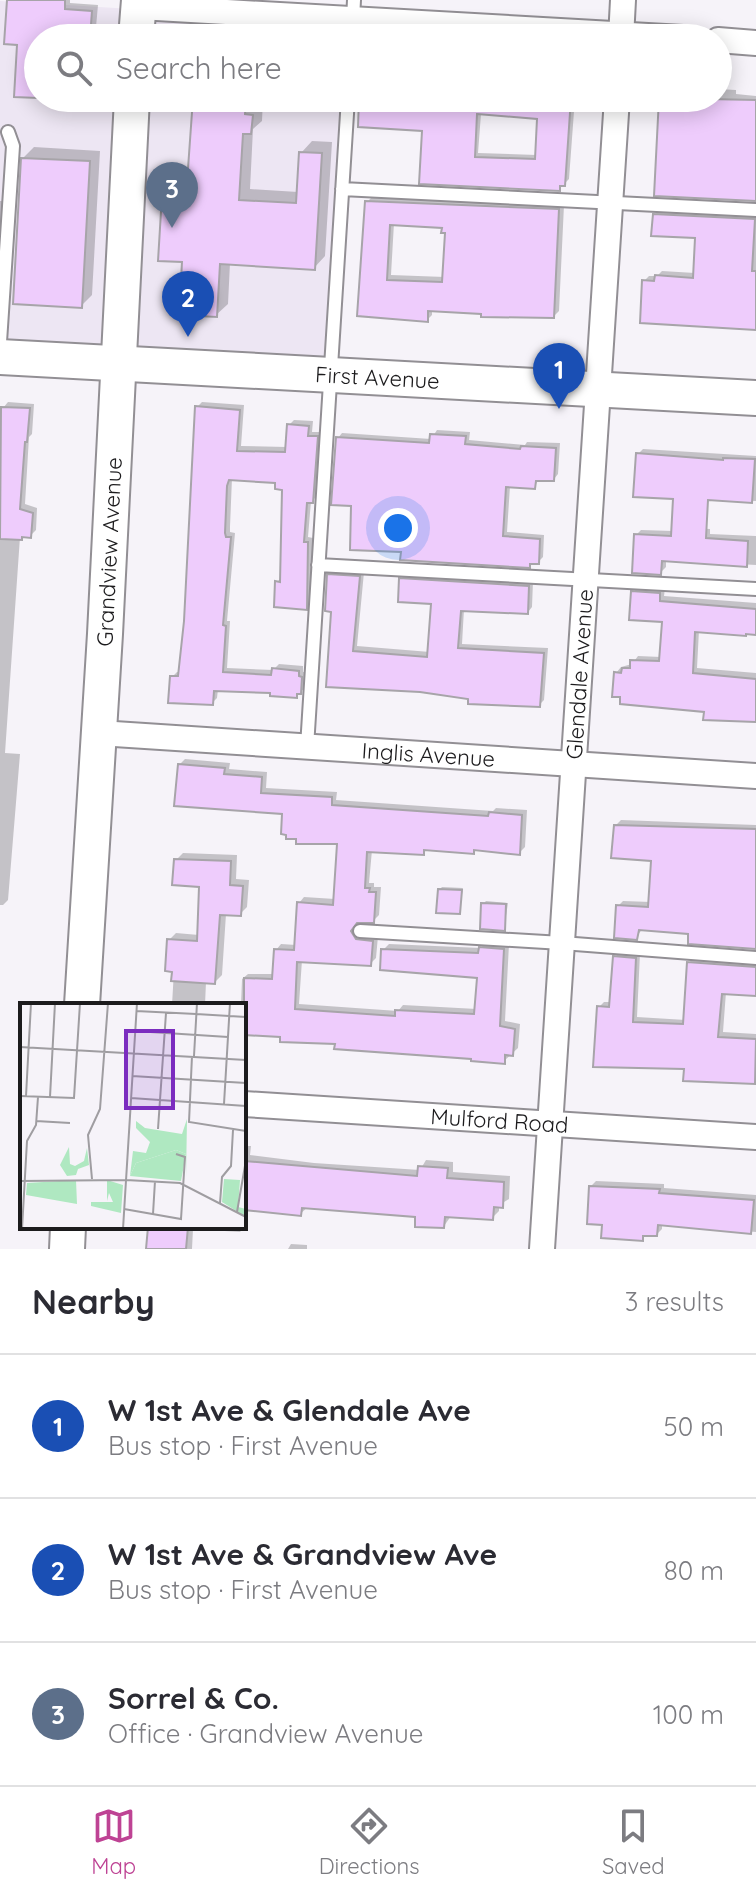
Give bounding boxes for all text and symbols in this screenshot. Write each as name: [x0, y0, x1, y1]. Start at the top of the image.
search box: [24, 24, 732, 112]
icon: search: [52, 46, 96, 90]
text: Search here: [116, 49, 282, 87]
pin: 3: [146, 162, 198, 228]
pin: 2: [162, 271, 214, 337]
pin: 1: [533, 343, 585, 409]
street label: First Avenue: [314, 360, 440, 395]
street label: Grandview Avenue: [90, 456, 128, 647]
your location: [378, 508, 418, 548]
street label: Glendale Avenue: [560, 588, 599, 760]
street label: Inglis Avenue: [361, 736, 496, 773]
inset map: [20, 1003, 246, 1229]
street label: Mulford Road: [430, 1102, 569, 1139]
text: Nearby: [32, 1280, 155, 1323]
text: 3 results: [625, 1285, 724, 1318]
text: W 1st Ave & Glendale Ave: [108, 1391, 471, 1429]
text: 1: [53, 1410, 63, 1443]
text: 50 m: [664, 1410, 724, 1443]
text: Bus stop · First Avenue: [108, 1429, 378, 1462]
text: W 1st Ave & Grandview Ave: [108, 1535, 497, 1573]
text: 2: [51, 1554, 65, 1587]
text: 80 m: [664, 1554, 724, 1587]
text: Bus stop · First Avenue: [108, 1573, 378, 1606]
text: Sorrel & Co.: [108, 1679, 279, 1717]
text: 3: [51, 1698, 65, 1731]
text: 100 m: [653, 1698, 724, 1731]
text: Office · Grandview Avenue: [108, 1717, 423, 1750]
tab: Map: [91, 1804, 136, 1880]
tab: Directions: [319, 1804, 419, 1880]
tab: Saved: [602, 1804, 665, 1880]

